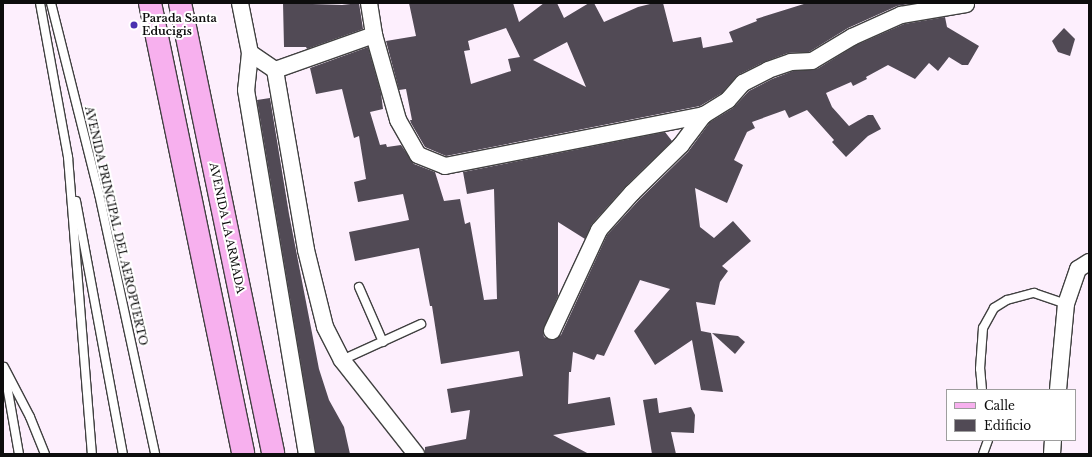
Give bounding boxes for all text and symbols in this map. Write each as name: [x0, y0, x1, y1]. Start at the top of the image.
place label: Parada Santa Educigis: [142, 12, 217, 38]
marker: Parada Santa Educigis: [129, 20, 139, 30]
street label: AVENIDA PRINCIPAL DEL AEROPUERTO: [82, 104, 150, 348]
street label: AVENIDA LA ARMADA: [207, 161, 247, 295]
legend: [946, 389, 1076, 441]
text: Calle: [984, 398, 1015, 413]
text: Edificio: [984, 418, 1031, 433]

